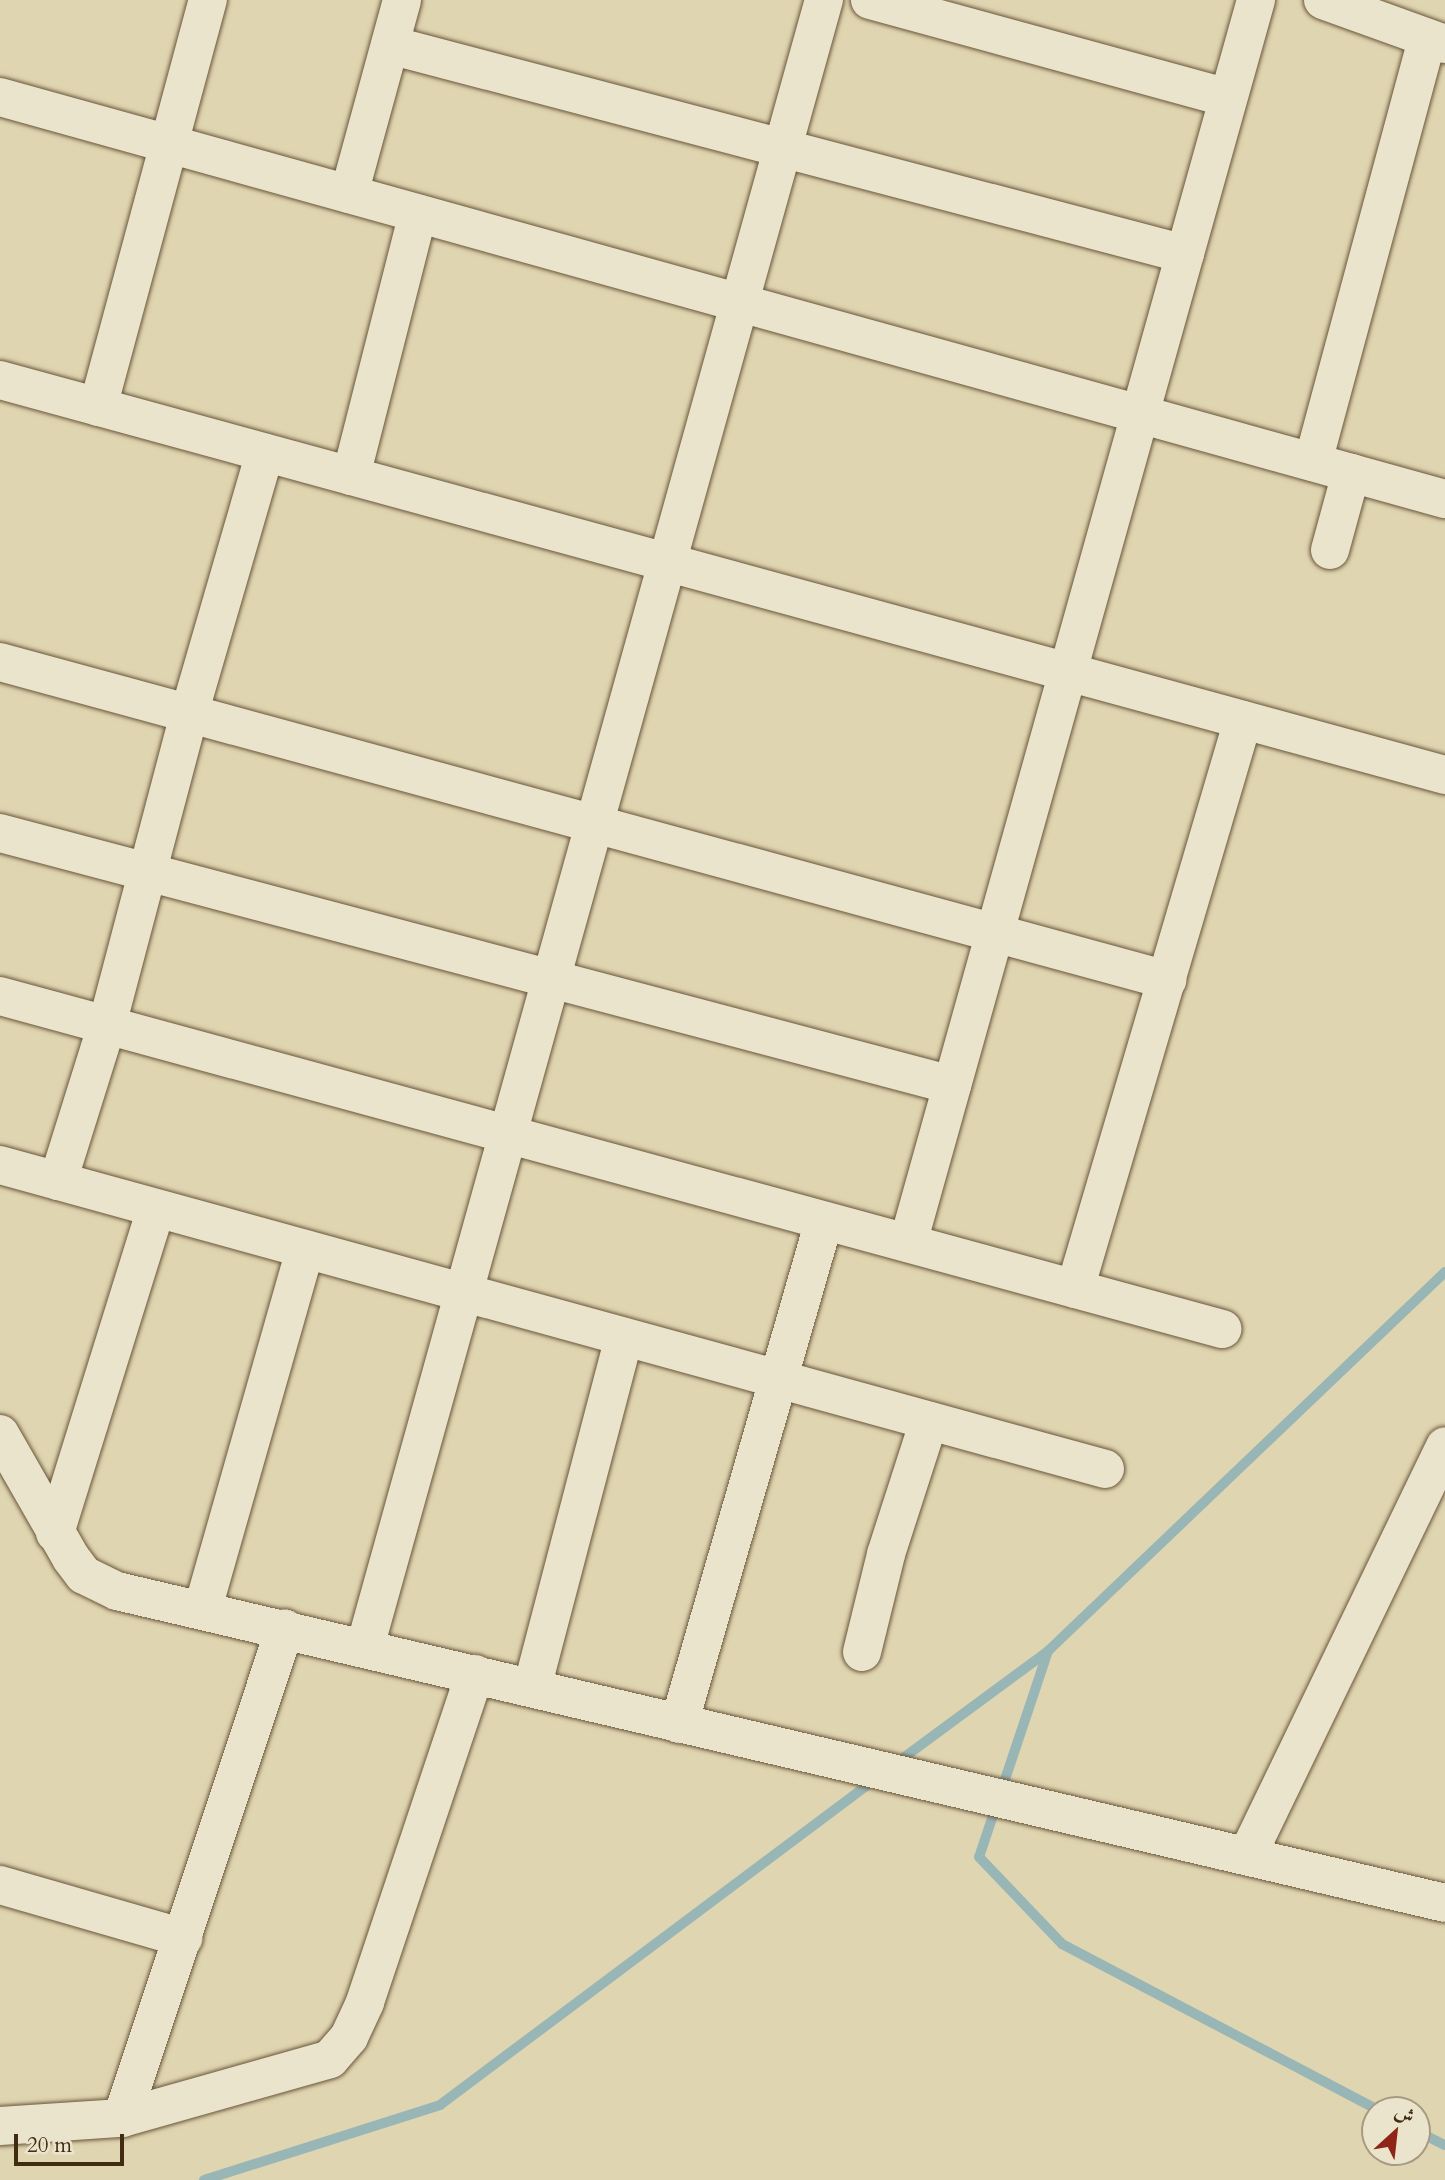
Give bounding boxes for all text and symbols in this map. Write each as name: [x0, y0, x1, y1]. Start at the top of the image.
north arrow: [1361, 2096, 1431, 2166]
text: ش: [1390, 2098, 1419, 2130]
scale bar: [18, 2120, 128, 2164]
text: 20 m: [27, 2131, 72, 2160]

